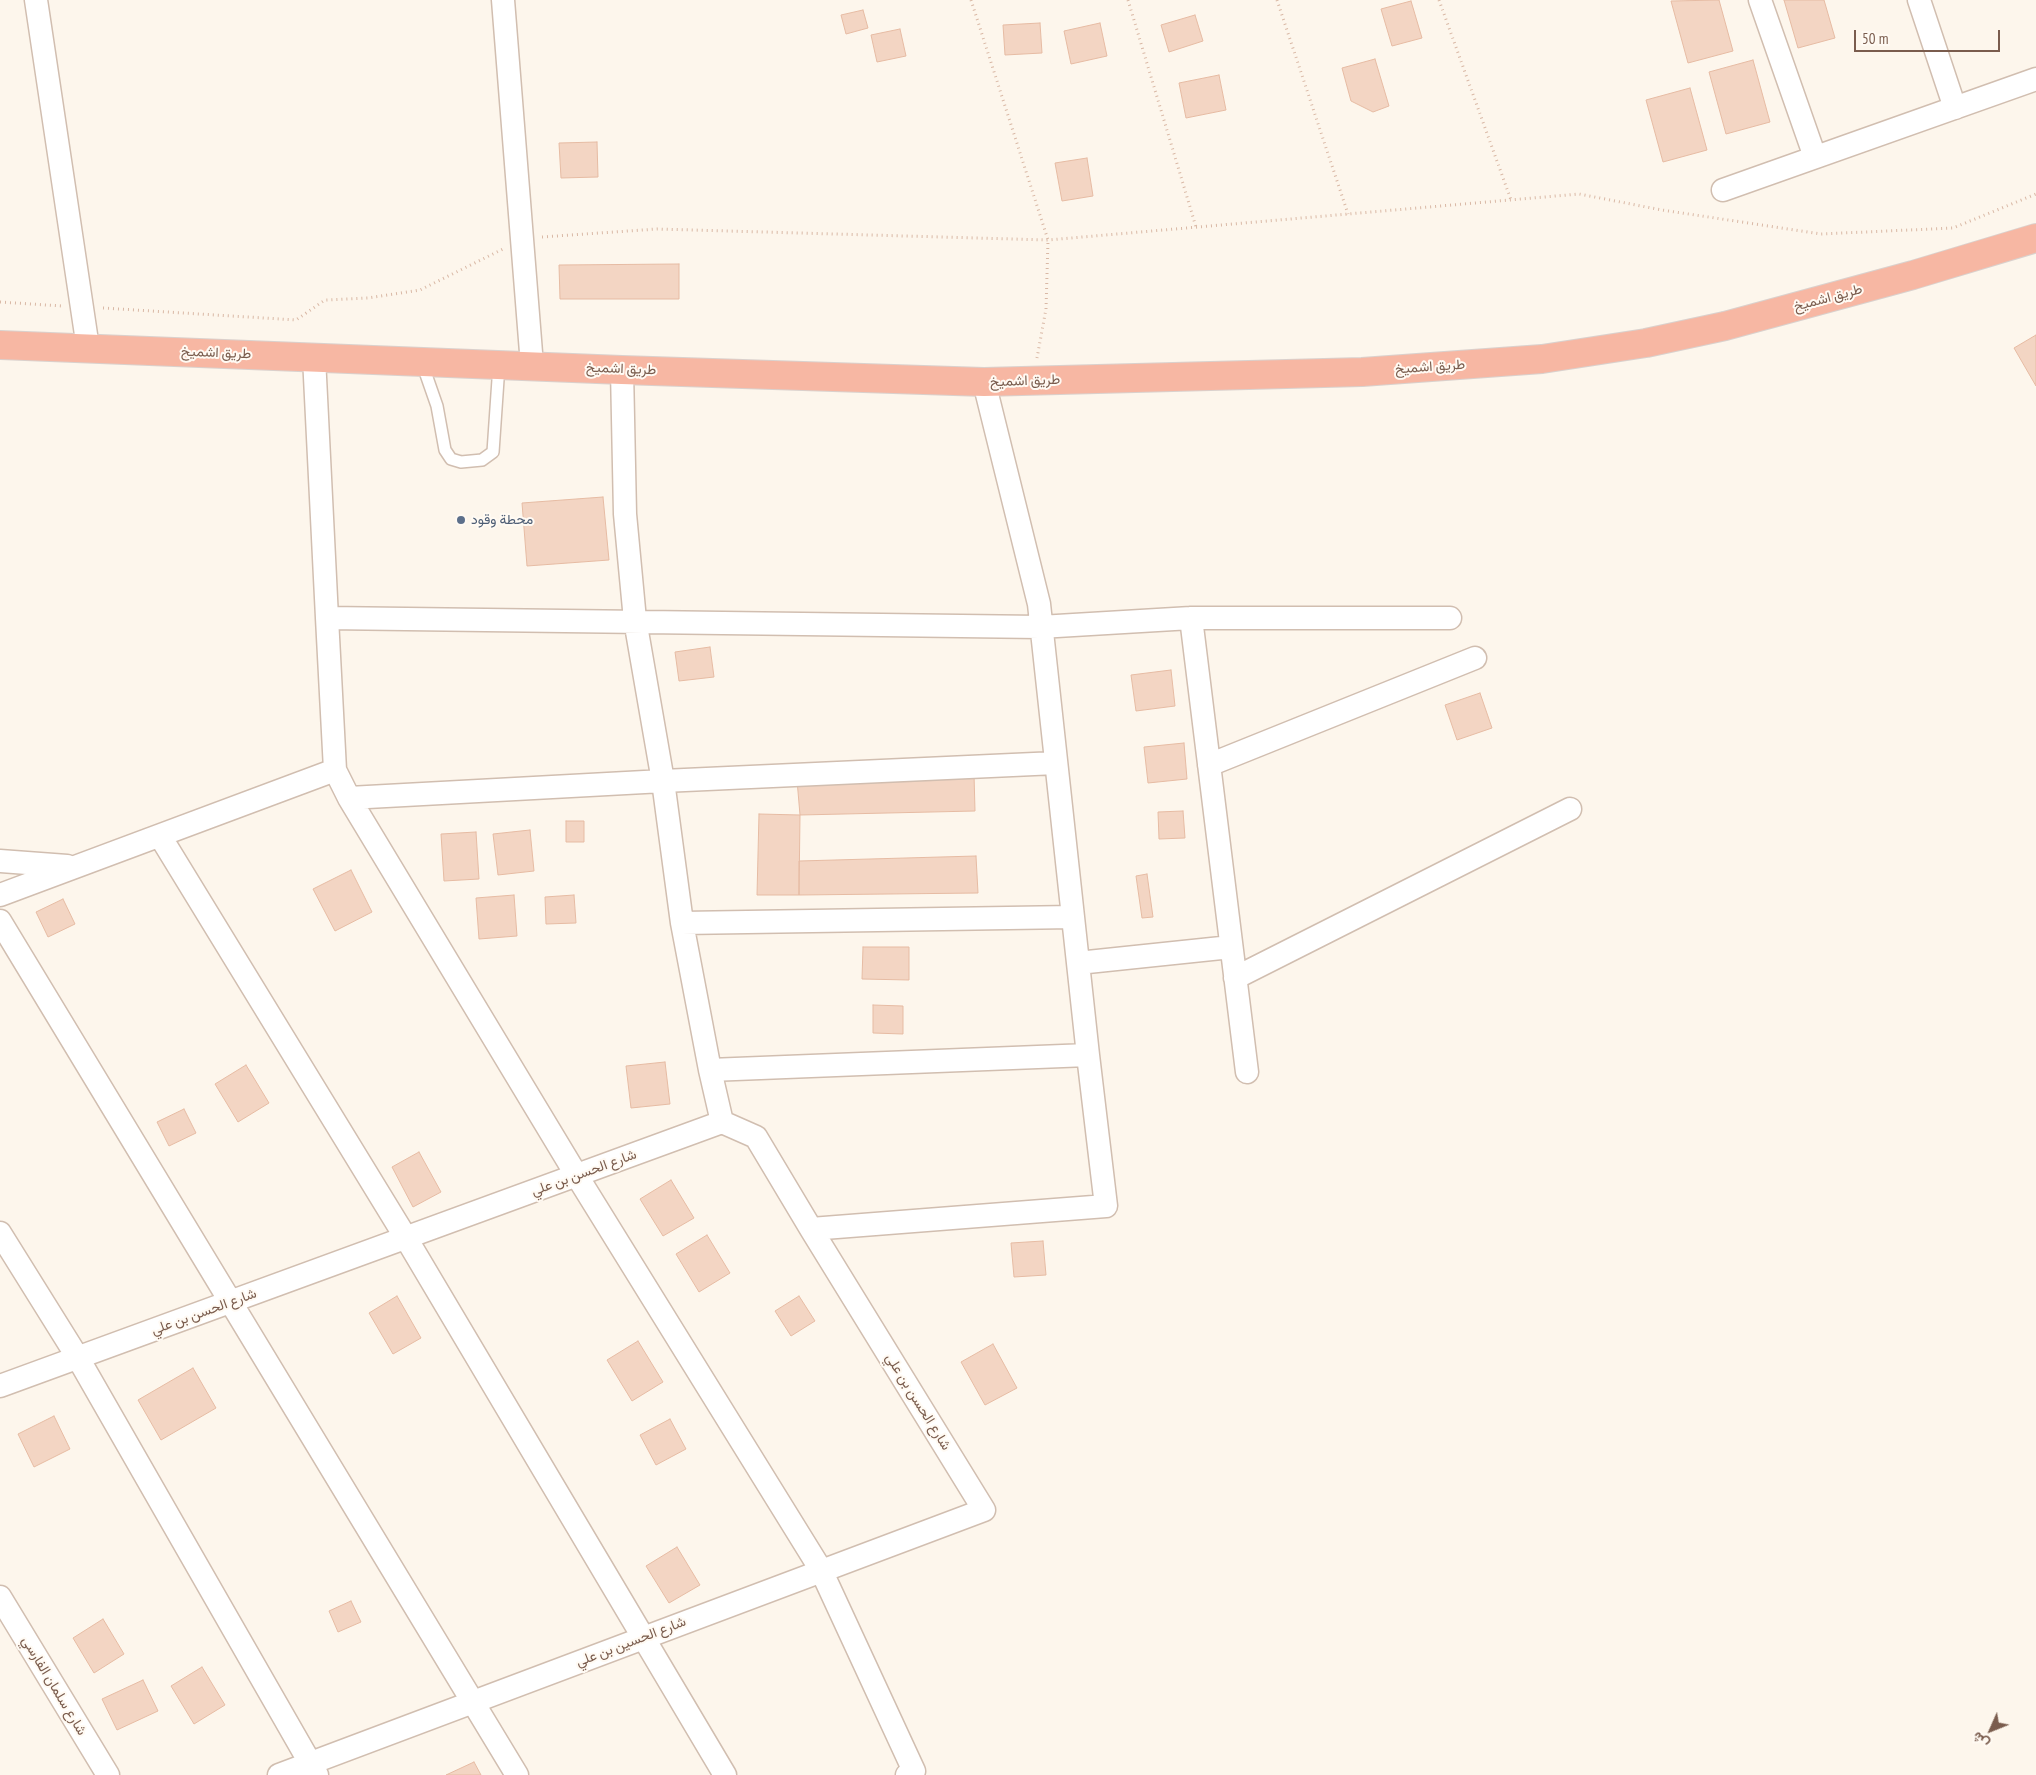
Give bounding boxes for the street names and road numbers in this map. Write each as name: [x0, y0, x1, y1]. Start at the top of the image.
street label: طريق اشميخ: [1792, 281, 1864, 315]
street label: طريق اشميخ: [181, 343, 251, 363]
street label: طريق اشميخ: [1394, 356, 1466, 378]
street label: طريق اشميخ: [586, 359, 656, 379]
street label: طريق اشميخ: [990, 371, 1060, 391]
street label: شارع الحسن بن علي: [529, 1146, 639, 1200]
street label: شارع الحسن بن علي: [149, 1285, 259, 1339]
street label: شارع الحسن بن علي: [882, 1351, 954, 1453]
street label: شارع الحسين بن علي: [574, 1613, 688, 1671]
street label: شارع سلمان الفارسي: [18, 1633, 90, 1739]

